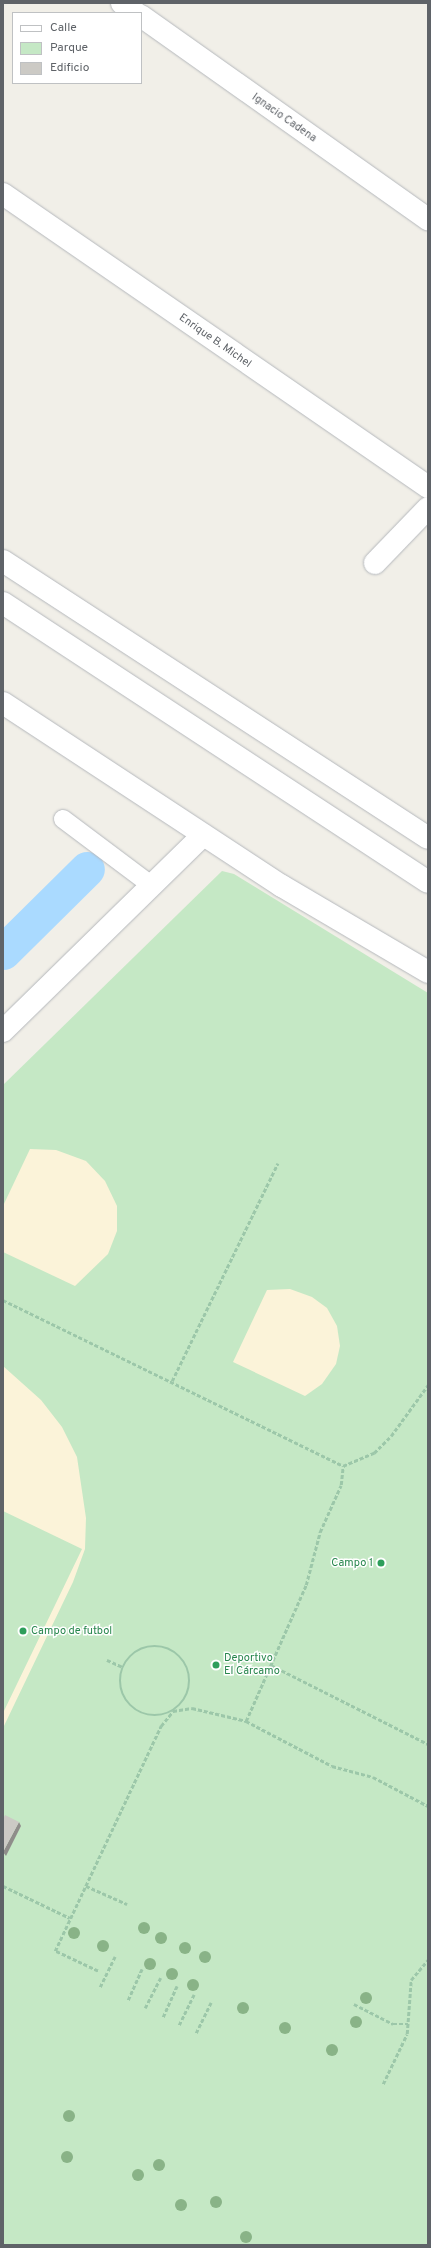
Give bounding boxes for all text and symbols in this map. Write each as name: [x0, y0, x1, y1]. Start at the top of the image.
legend: [12, 12, 142, 84]
text: Calle: [50, 20, 77, 36]
text: Parque: [50, 40, 88, 56]
text: Edificio: [50, 60, 89, 76]
street label: Ignacio Cadena: [249, 91, 319, 145]
street label: Enrique B. Michel: [176, 311, 254, 371]
place label: Campo 1: [331, 1556, 373, 1570]
marker: Campo 1: [376, 1558, 386, 1568]
place label: Campo de futbol: [31, 1624, 112, 1638]
marker: Campo de futbol: [18, 1626, 28, 1636]
place label: Deportivo El Cárcamo: [224, 1652, 280, 1678]
marker: Deportivo El Cárcamo: [211, 1660, 221, 1670]

